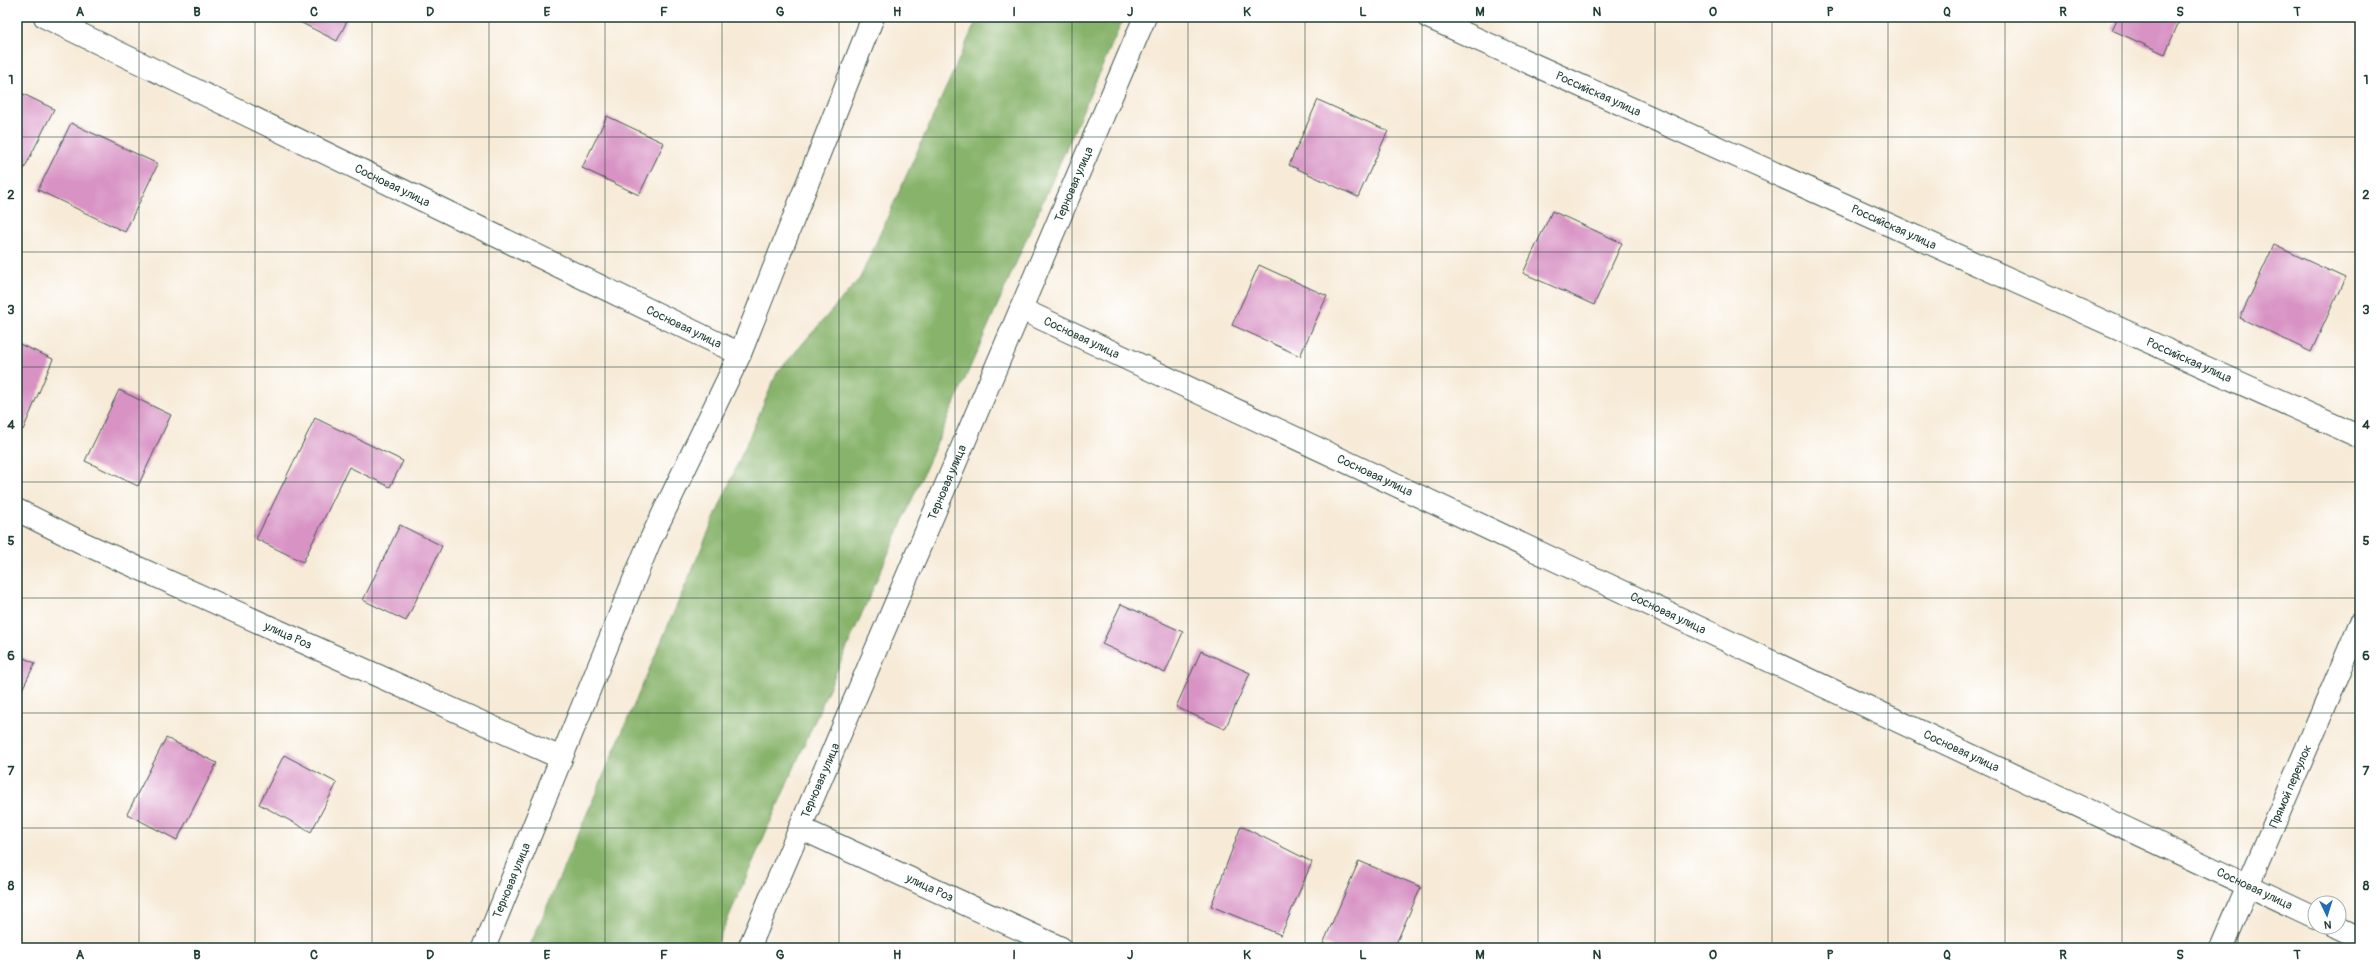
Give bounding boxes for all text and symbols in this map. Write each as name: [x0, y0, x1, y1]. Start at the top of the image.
text: A: [76, 4, 85, 20]
text: B: [193, 4, 201, 20]
text: C: [310, 4, 318, 20]
text: D: [426, 4, 434, 20]
text: E: [544, 4, 551, 20]
text: F: [660, 4, 668, 20]
text: G: [776, 4, 785, 20]
text: H: [893, 4, 901, 20]
text: I: [1012, 4, 1016, 20]
text: J: [1127, 4, 1133, 20]
text: K: [1243, 4, 1251, 20]
text: L: [1359, 4, 1367, 20]
text: M: [1475, 4, 1485, 20]
text: N: [1593, 4, 1602, 20]
text: O: [1709, 4, 1718, 20]
text: P: [1826, 4, 1834, 20]
text: Q: [1943, 4, 1951, 20]
text: R: [2059, 4, 2067, 20]
text: S: [2176, 4, 2184, 20]
text: T: [2292, 4, 2301, 20]
street label: Российская улица: [1554, 68, 1644, 120]
text: 1: [8, 72, 14, 88]
text: 1: [2363, 72, 2369, 88]
street label: Терновая улица: [1051, 144, 1097, 224]
street label: Сосновая улица: [352, 161, 433, 210]
text: 2: [7, 187, 15, 203]
text: 2: [2362, 187, 2370, 203]
street label: Российская улица: [1849, 201, 1939, 253]
text: 3: [7, 302, 15, 318]
street label: Сосновая улица: [644, 302, 724, 352]
text: 3: [2362, 302, 2370, 318]
street label: Сосновая улица: [1041, 313, 1122, 362]
street label: Российская улица: [2144, 334, 2235, 386]
text: 4: [7, 417, 15, 433]
text: 4: [2362, 417, 2370, 433]
street label: Терновая улица: [924, 442, 970, 522]
street label: Сосновая улица: [1335, 451, 1416, 500]
text: 5: [7, 533, 15, 549]
text: 5: [2362, 533, 2370, 549]
street label: Сосновая улица: [1628, 589, 1709, 637]
street label: улица Роз: [261, 618, 315, 653]
text: 6: [7, 648, 15, 664]
text: 6: [2362, 648, 2370, 664]
street label: Сосновая улица: [1921, 727, 2002, 775]
street label: Терновая улица: [798, 740, 843, 820]
street label: Прямой переулок: [2266, 742, 2315, 830]
text: 7: [8, 763, 15, 779]
text: 7: [2363, 763, 2370, 779]
street label: Терновая улица: [489, 840, 534, 920]
street label: Сосновая улица: [2214, 864, 2295, 913]
street label: улица Роз: [903, 870, 956, 905]
text: 8: [8, 878, 15, 894]
text: 8: [2363, 878, 2370, 894]
north arrow: [2307, 895, 2347, 935]
text: N: [2323, 918, 2332, 931]
text: A: [76, 947, 85, 963]
text: B: [193, 947, 201, 963]
text: C: [310, 947, 318, 963]
text: D: [426, 947, 434, 963]
text: E: [544, 947, 551, 963]
text: F: [660, 947, 668, 963]
text: G: [776, 947, 785, 963]
text: H: [893, 947, 901, 963]
text: I: [1012, 947, 1016, 963]
text: J: [1127, 947, 1133, 963]
text: K: [1243, 947, 1251, 963]
text: L: [1359, 947, 1367, 963]
text: M: [1475, 947, 1485, 963]
text: N: [1593, 947, 1602, 963]
text: O: [1709, 947, 1718, 963]
text: P: [1826, 947, 1834, 963]
text: Q: [1943, 947, 1951, 963]
text: R: [2059, 947, 2067, 963]
text: S: [2176, 947, 2184, 963]
text: T: [2292, 947, 2301, 963]

